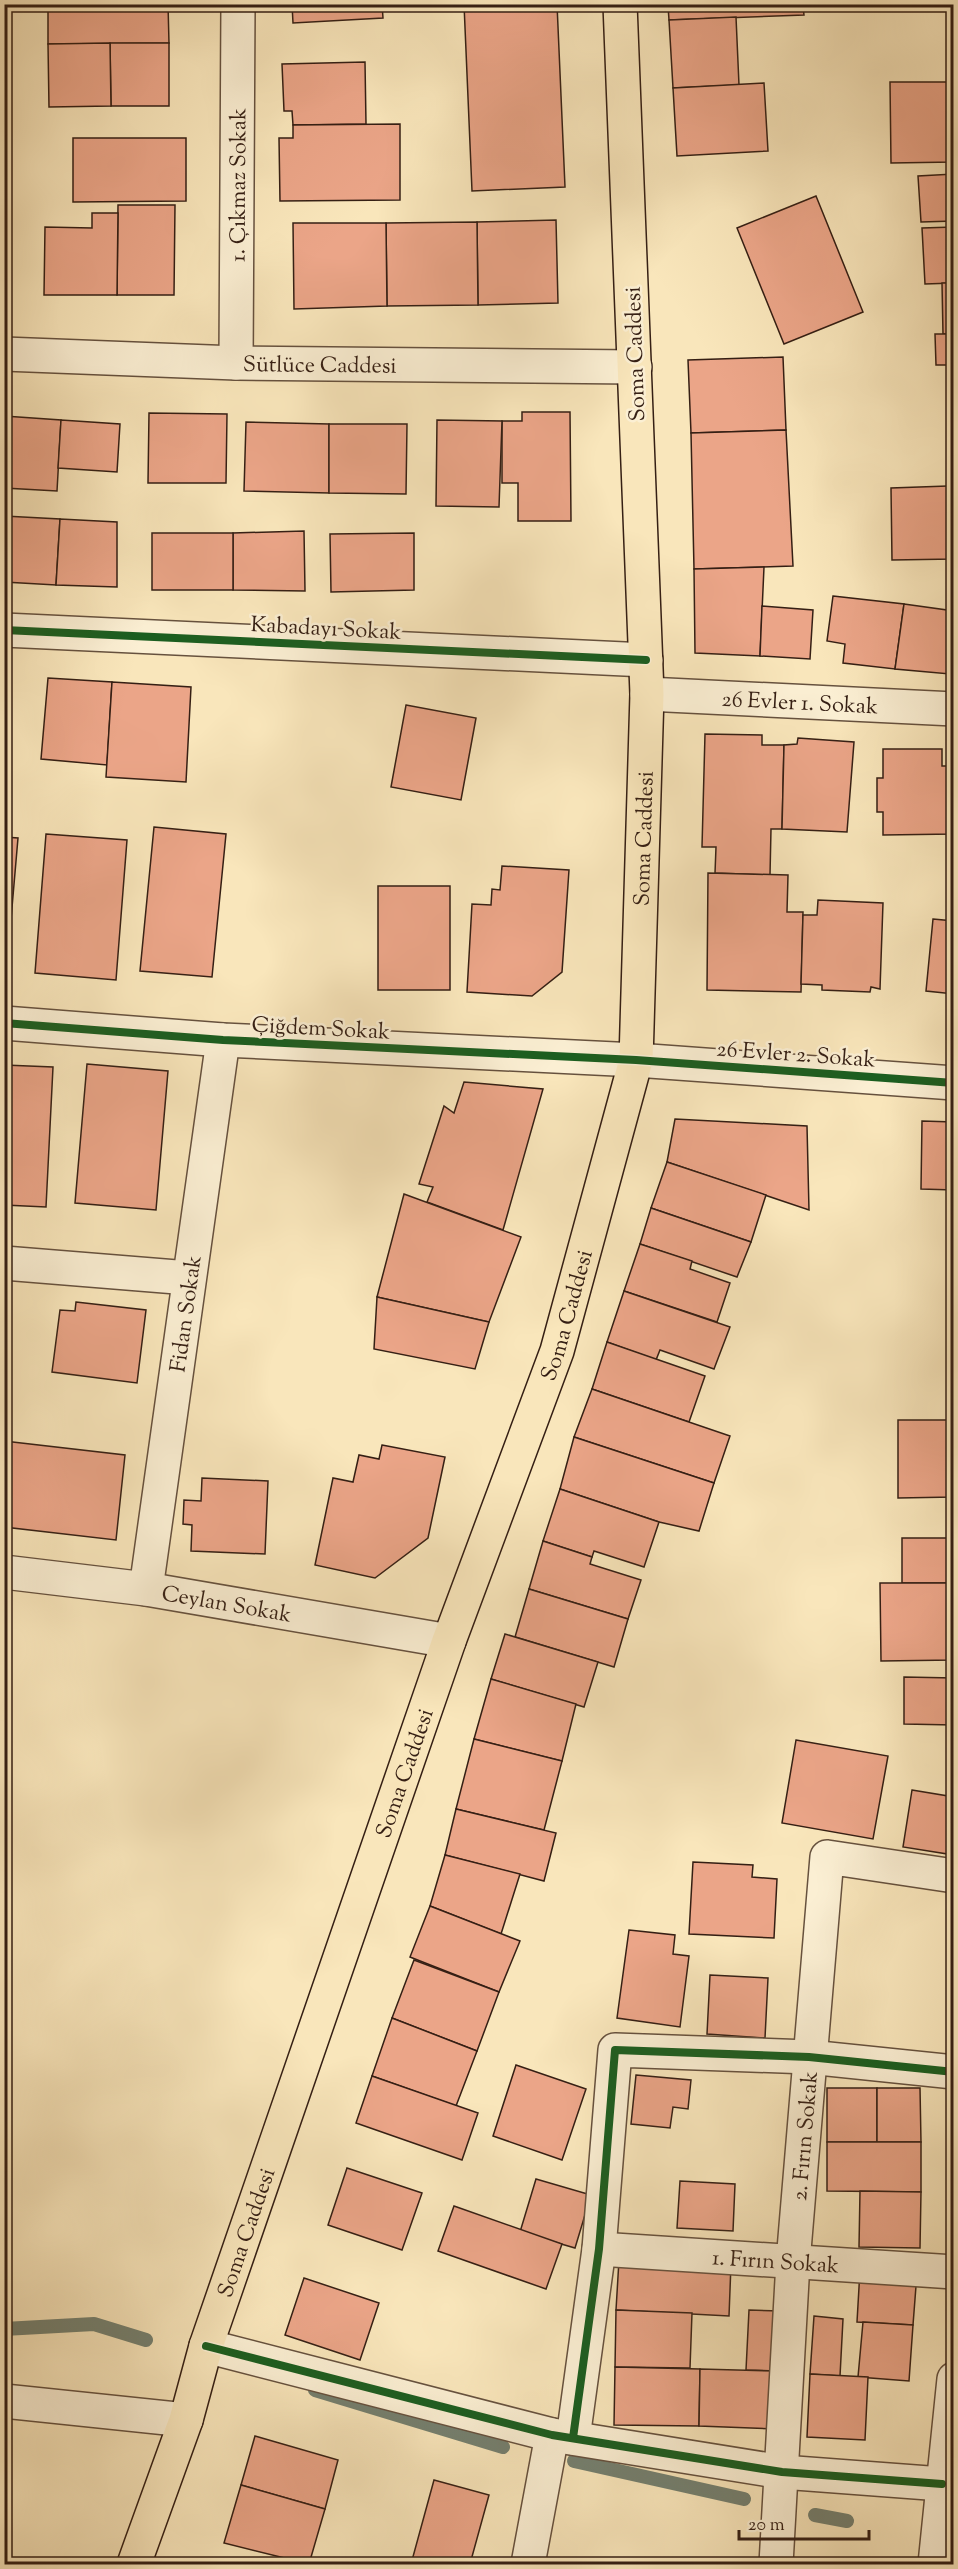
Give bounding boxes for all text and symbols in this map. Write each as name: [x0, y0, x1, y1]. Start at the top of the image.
street label: 1. Çıkmaz Sokak: [224, 108, 256, 262]
street label: Soma Caddesi: [619, 286, 655, 422]
street label: Sütlüce Caddesi: [243, 350, 397, 384]
street label: Kabadayı Sokak: [250, 610, 402, 650]
street label: 26 Evler 1. Sokak: [721, 685, 879, 724]
street label: Soma Caddesi: [628, 771, 664, 907]
street label: Çiğdem Sokak: [251, 1010, 391, 1050]
street label: 26 Evler 2. Sokak: [715, 1034, 876, 1078]
street label: Soma Caddesi: [534, 1247, 603, 1386]
street label: Fidan Sokak: [164, 1254, 212, 1375]
street label: Ceylan Sokak: [159, 1579, 294, 1633]
street label: Soma Caddesi: [369, 1705, 444, 1843]
street label: 2. Fırın Sokak: [785, 2070, 828, 2202]
street label: Soma Caddesi: [211, 2164, 285, 2302]
street label: 1. Fırın Sokak: [711, 2243, 840, 2284]
scale bar: [739, 2503, 870, 2541]
text: 20 m: [748, 2513, 785, 2539]

